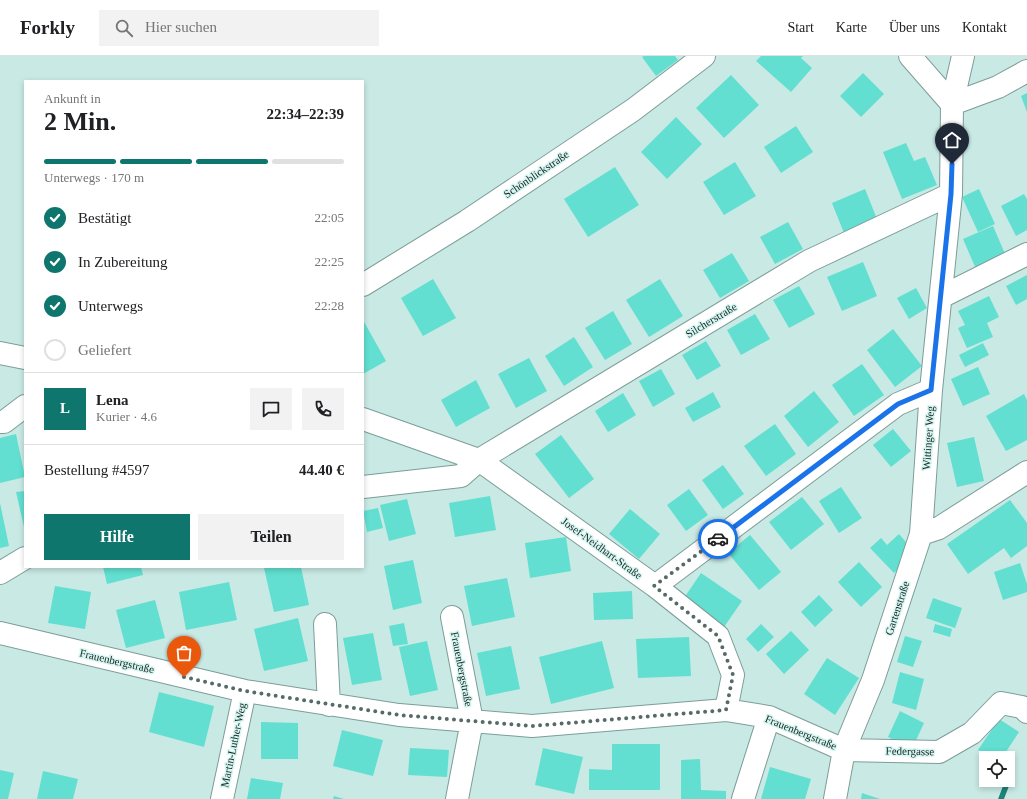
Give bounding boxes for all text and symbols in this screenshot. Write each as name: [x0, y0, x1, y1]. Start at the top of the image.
search box: [99, 10, 379, 46]
text: Forkly: [20, 17, 75, 38]
icon: search: [113, 17, 135, 39]
text: Hier suchen: [145, 19, 217, 35]
text: Start: [787, 20, 814, 35]
text: Karte: [836, 20, 867, 35]
text: Über uns: [889, 20, 940, 35]
text: Kontakt: [962, 20, 1007, 35]
text: Ankunft in: [44, 91, 101, 106]
text: 22:34–22:39: [267, 106, 344, 122]
text: 2 Min.: [44, 107, 116, 136]
pin: [935, 123, 969, 164]
icon: home: [941, 129, 963, 151]
street label: Schönblickstraße: [501, 148, 571, 200]
text: Unterwegs · 170 m: [44, 170, 144, 185]
icon: check: [44, 207, 66, 229]
text: Bestätigt: [78, 210, 131, 226]
text: 22:05: [314, 210, 344, 225]
icon: check: [44, 251, 66, 273]
text: In Zubereitung: [78, 254, 168, 270]
text: 22:25: [314, 254, 344, 269]
icon: check: [44, 295, 66, 317]
text: Unterwegs: [78, 298, 143, 314]
text: 22:28: [314, 298, 344, 313]
street label: Silcherstraße: [683, 300, 739, 340]
text: Geliefert: [78, 342, 131, 358]
button: chat: [250, 388, 292, 430]
button: phone: [302, 388, 344, 430]
text: Lena: [96, 392, 129, 408]
text: L: [60, 400, 70, 416]
street label: Wittinger Weg: [920, 405, 936, 470]
text: Kurier · 4.6: [96, 409, 157, 424]
text: Bestellung #4597: [44, 462, 149, 478]
text: 44.40 €: [299, 462, 344, 478]
button: Hilfe: [44, 514, 190, 560]
button: Teilen: [198, 514, 344, 560]
street label: Josef-Neidhart-Straße: [559, 515, 645, 581]
courier: [698, 519, 738, 559]
icon: car: [707, 528, 729, 550]
street label: Gartenstraße: [883, 579, 911, 637]
street label: Frauenbergstraße: [449, 630, 475, 708]
pin: [167, 636, 201, 677]
icon: bag: [173, 642, 195, 664]
street label: Frauenbergstraße: [79, 647, 156, 675]
street label: Martin-Luther-Weg: [218, 701, 248, 788]
street label: Frauenbergstraße: [763, 712, 839, 752]
street label: Federgasse: [886, 745, 935, 757]
map controls: [979, 751, 1015, 787]
button: locate: [979, 751, 1015, 787]

